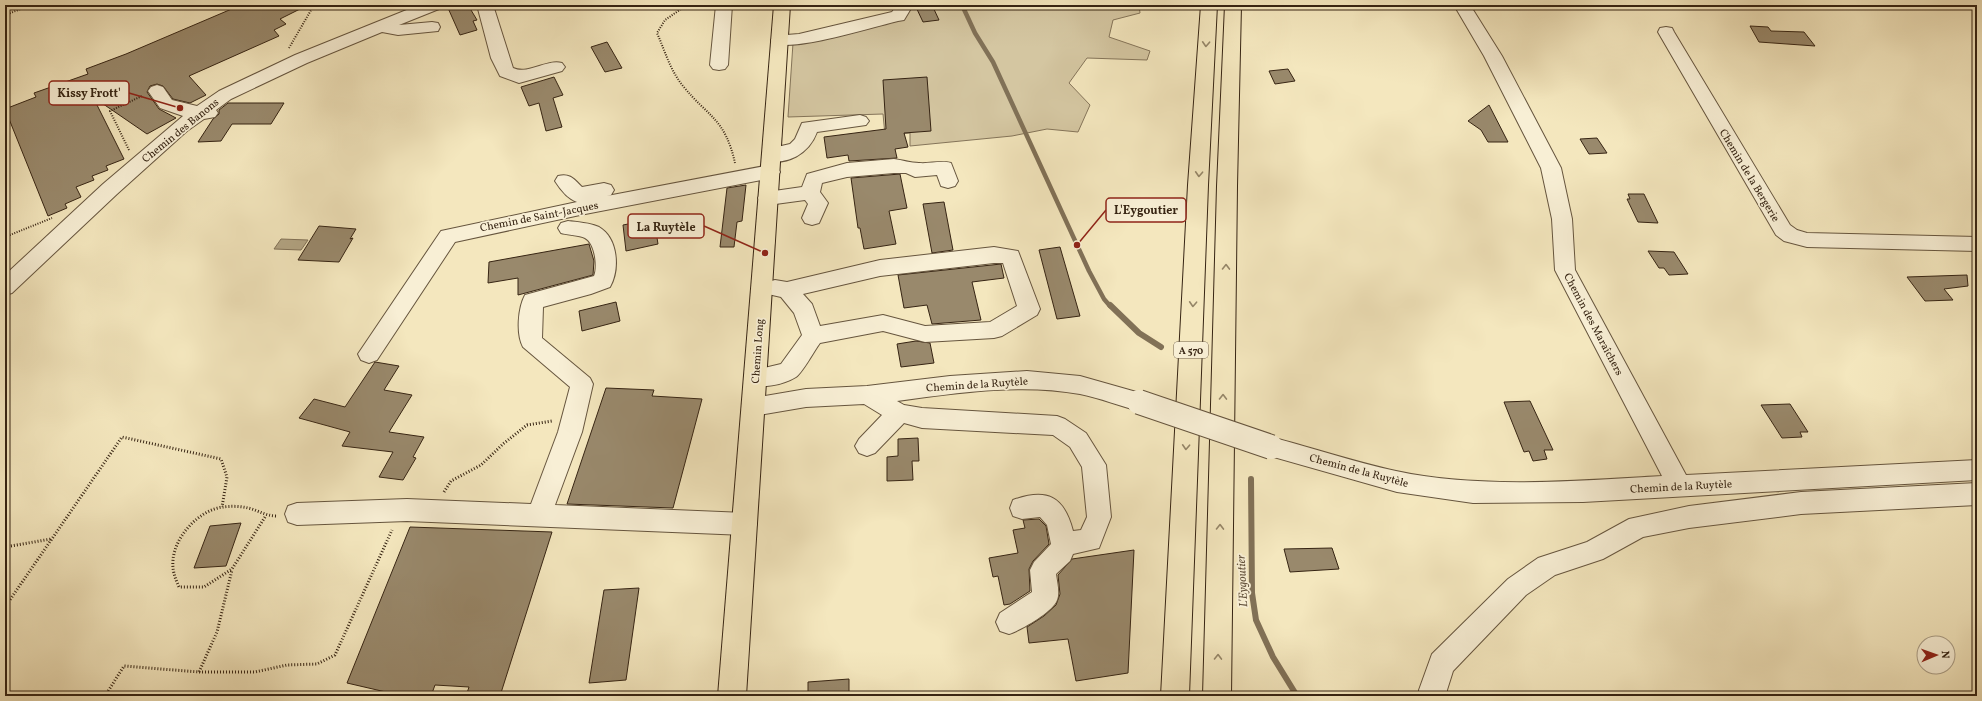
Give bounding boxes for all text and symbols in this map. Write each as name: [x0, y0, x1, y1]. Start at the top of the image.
one-way arrow: [1202, 41, 1211, 47]
callout: Kissy Frott': [49, 81, 129, 105]
text: Kissy Frott': [57, 86, 121, 102]
street label: Chemin des Banons: [139, 95, 223, 167]
street label: Chemin de la Bergerie: [1715, 126, 1782, 225]
one-way arrow: [1194, 171, 1203, 177]
callout: L'Eygoutier: [1106, 198, 1186, 222]
street label: Chemin de Saint-Jacques: [479, 199, 600, 236]
text: L'Eygoutier: [1114, 203, 1178, 219]
callout: La Ruytèle: [628, 214, 704, 238]
text: La Ruytèle: [636, 220, 696, 236]
one-way arrow: [1222, 264, 1230, 270]
street label: Chemin des Maraîchers: [1559, 271, 1626, 379]
one-way arrow: [1188, 301, 1197, 307]
street label: Chemin Long: [749, 318, 768, 384]
road number: A 570: [1174, 342, 1208, 358]
street label: Chemin de la Ruytèle: [926, 374, 1029, 397]
one-way arrow: [1219, 394, 1227, 400]
one-way arrow: [1182, 444, 1190, 450]
street label: Chemin de la Ruytèle: [1307, 451, 1410, 492]
street label: Chemin de la Ruytèle: [1630, 477, 1732, 498]
one-way arrow: [1216, 524, 1224, 530]
water label: L'Eygoutier: [1234, 554, 1252, 608]
north arrow: [1916, 635, 1956, 675]
text: N: [1937, 650, 1952, 659]
one-way arrow: [1213, 654, 1222, 660]

